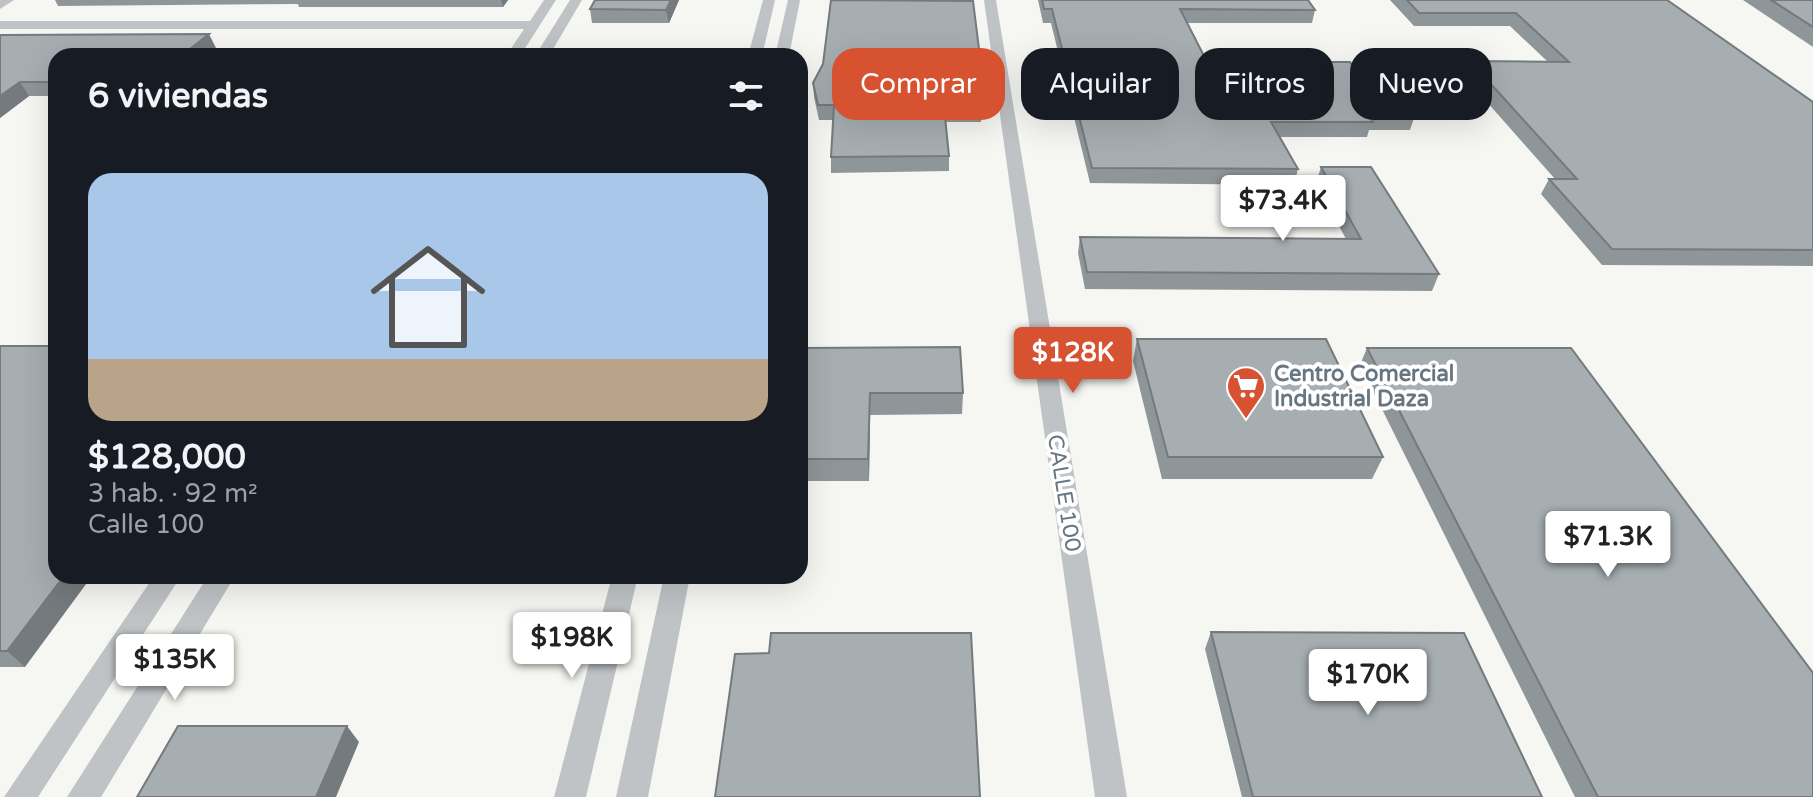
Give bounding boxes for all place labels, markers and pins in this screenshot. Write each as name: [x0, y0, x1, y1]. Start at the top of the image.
pin: $73.4K: [1218, 175, 1348, 243]
pin: $128K: [1017, 327, 1129, 395]
place label: Centro Comercial Industrial Daza: [1274, 361, 1454, 412]
supermarket icon: Centro Comercial Industrial Daza: [1225, 365, 1267, 420]
pin: $71.3K: [1543, 511, 1673, 579]
pin: $198K: [516, 612, 628, 680]
pin: $135K: [119, 634, 231, 702]
pin: $170K: [1312, 649, 1424, 717]

